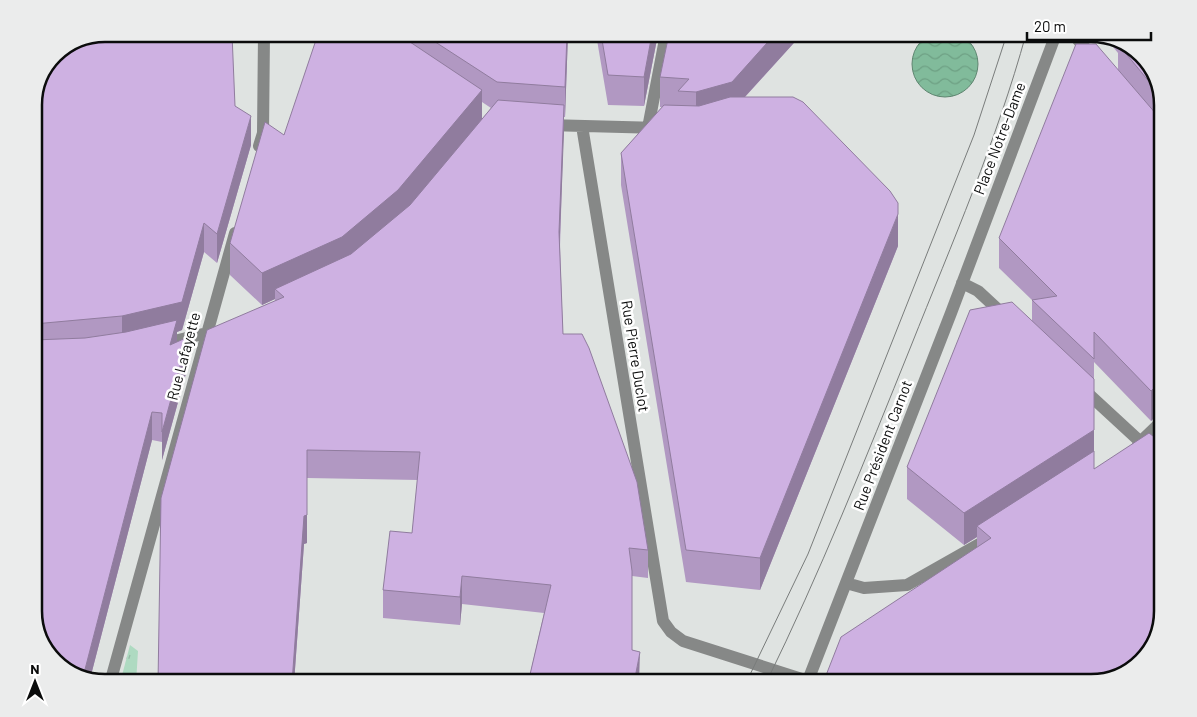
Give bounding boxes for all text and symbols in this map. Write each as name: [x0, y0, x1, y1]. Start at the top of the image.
scale bar: [1027, 10, 1151, 42]
text: 20 m: [1034, 17, 1066, 35]
street label: Place Notre-Dame: [969, 79, 1029, 197]
street label: Rue Pierre Duclot: [618, 299, 654, 413]
street label: Rue Lafayette: [163, 310, 203, 402]
street label: Rue Président Carnot: [849, 377, 915, 513]
north arrow: [10, 657, 60, 707]
text: N: [30, 660, 40, 677]

